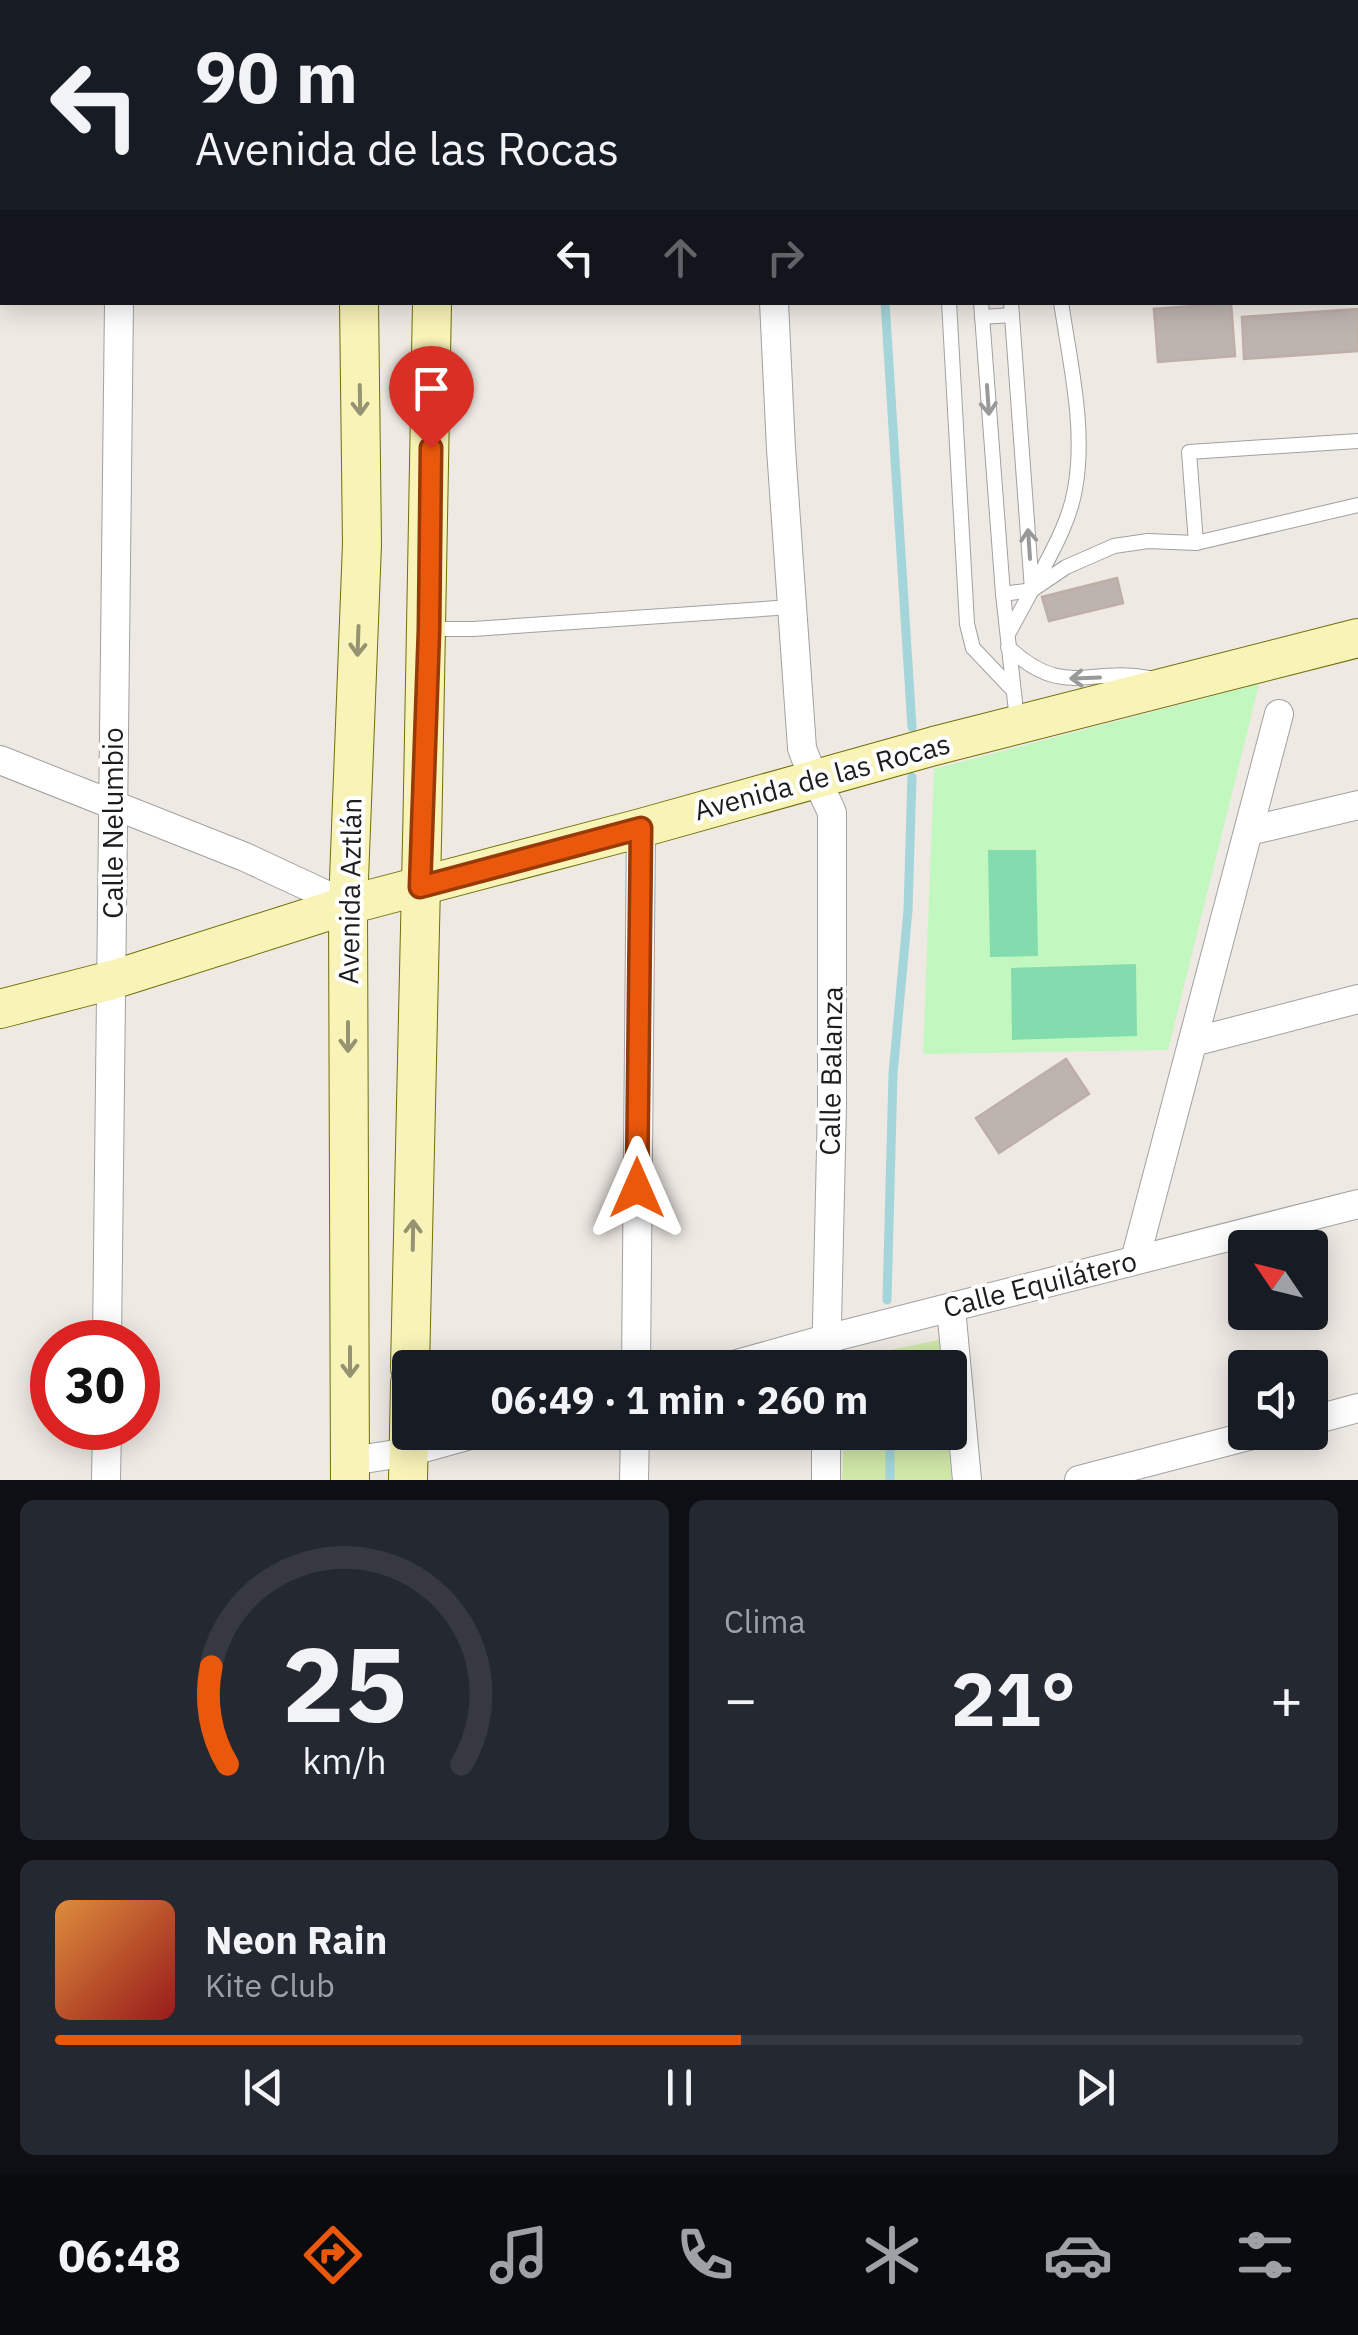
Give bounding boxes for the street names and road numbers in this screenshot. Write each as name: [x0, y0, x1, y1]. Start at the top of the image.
street label: Avenida de las Rocas: [690, 724, 954, 829]
street label: Calle Nelumbio: [94, 727, 131, 919]
street label: Avenida Aztlán: [329, 797, 370, 985]
street label: Calle Balanza: [811, 986, 850, 1156]
street label: Calle Equilátero: [939, 1242, 1140, 1325]

